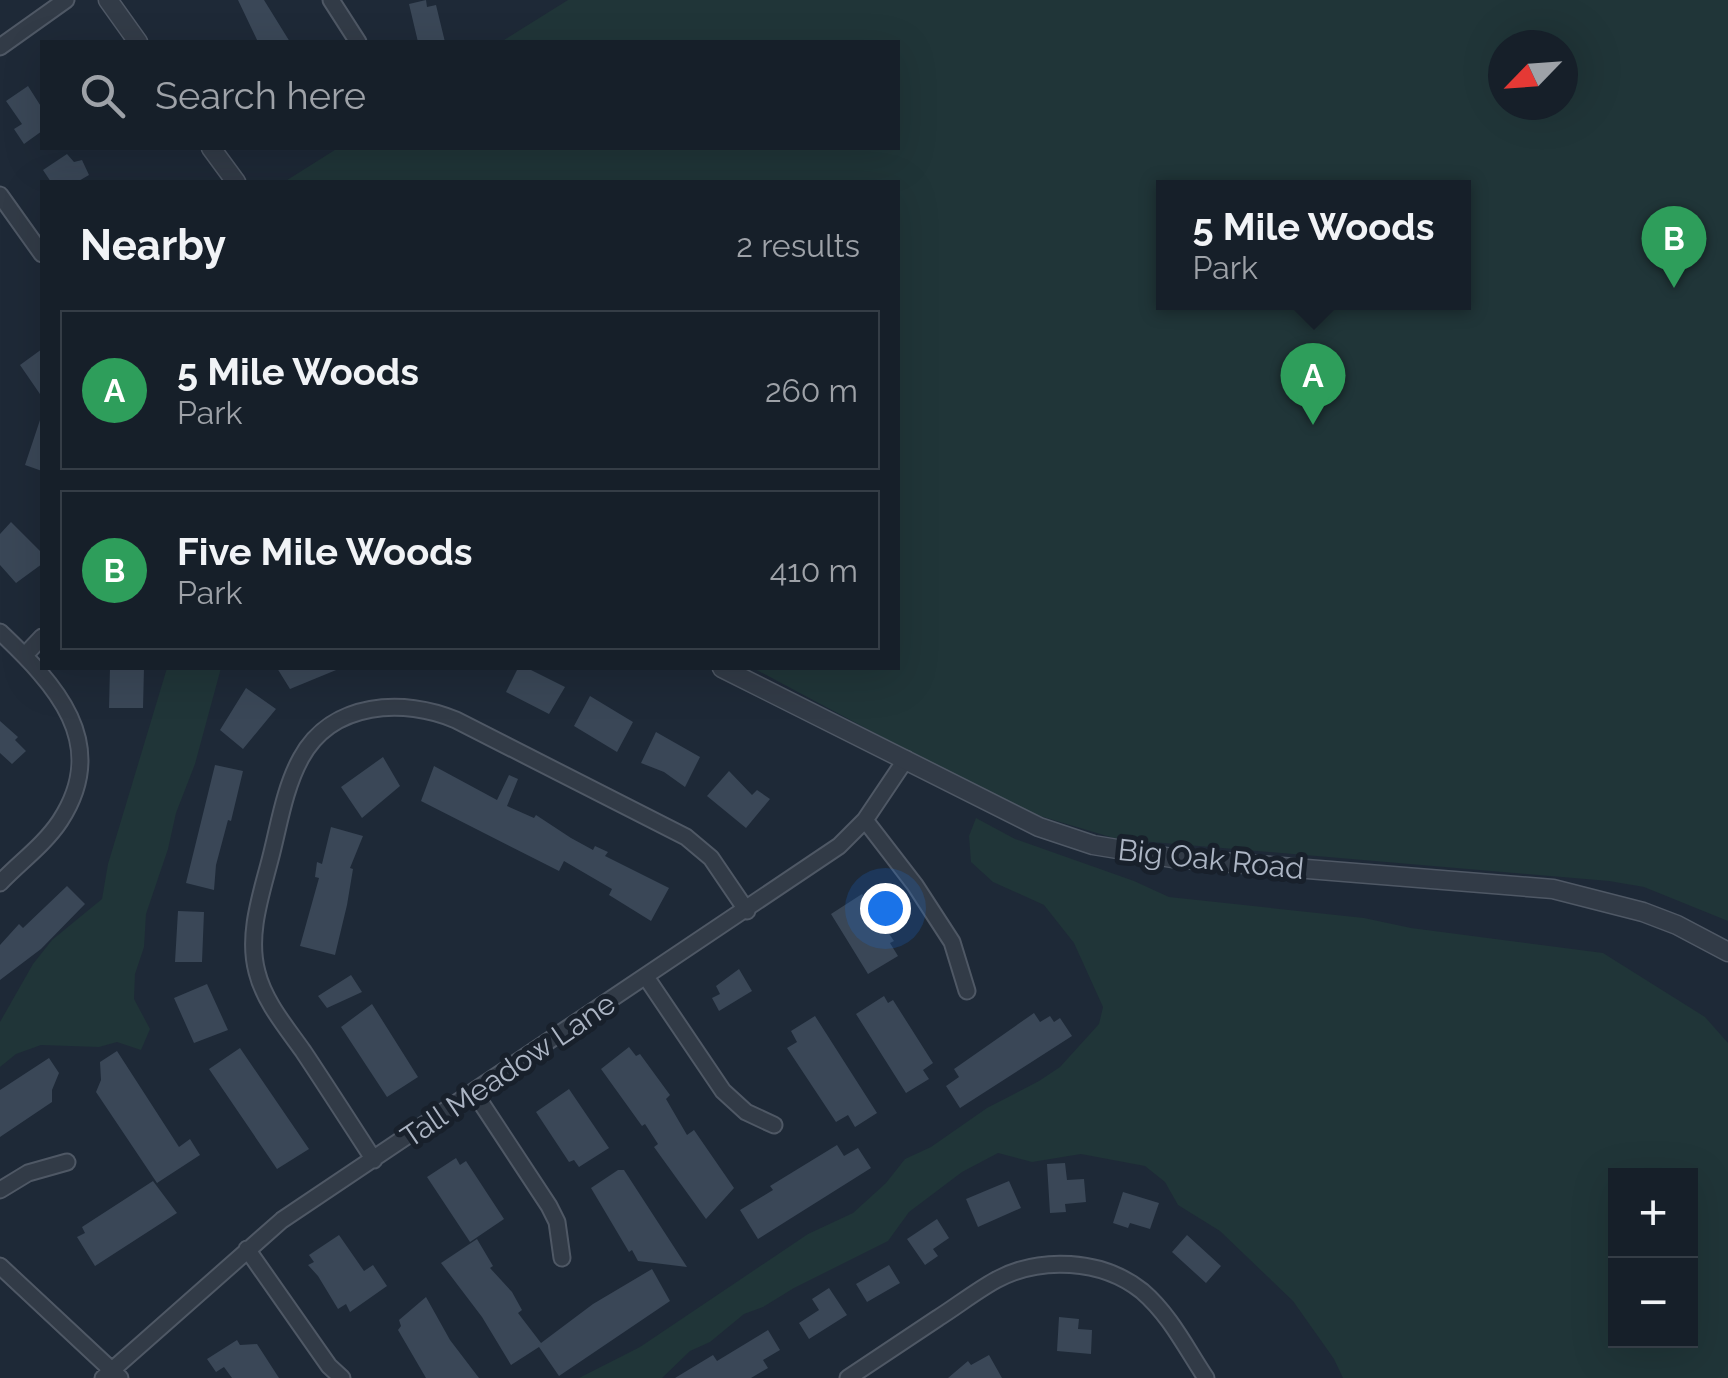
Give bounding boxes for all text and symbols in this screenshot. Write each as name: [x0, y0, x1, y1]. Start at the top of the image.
north arrow: [1488, 30, 1578, 120]
search box: [40, 40, 900, 150]
icon: search: [75, 68, 130, 123]
text: Search here: [155, 73, 366, 118]
popup: [1156, 180, 1471, 310]
text: 5 Mile Woods: [1192, 204, 1435, 249]
pin: B: [1642, 206, 1706, 288]
text: Nearby: [80, 221, 226, 270]
text: 2 results: [736, 227, 860, 264]
text: Park: [1192, 249, 1258, 286]
pin: A: [1280, 342, 1346, 425]
text: 5 Mile Woods: [177, 349, 419, 394]
text: A: [104, 372, 125, 409]
text: 260 m: [765, 372, 858, 409]
text: Park: [177, 394, 242, 431]
text: Five Mile Woods: [177, 529, 472, 574]
text: B: [104, 552, 125, 589]
text: 410 m: [770, 552, 858, 589]
text: Park: [177, 574, 242, 611]
street label: Big Oak Road: [1116, 832, 1306, 886]
your location: [860, 883, 911, 934]
street label: Tall Meadow Lane: [394, 985, 622, 1155]
map controls: [1608, 1168, 1698, 1348]
button: +: [1608, 1168, 1698, 1258]
button: −: [1608, 1258, 1698, 1348]

